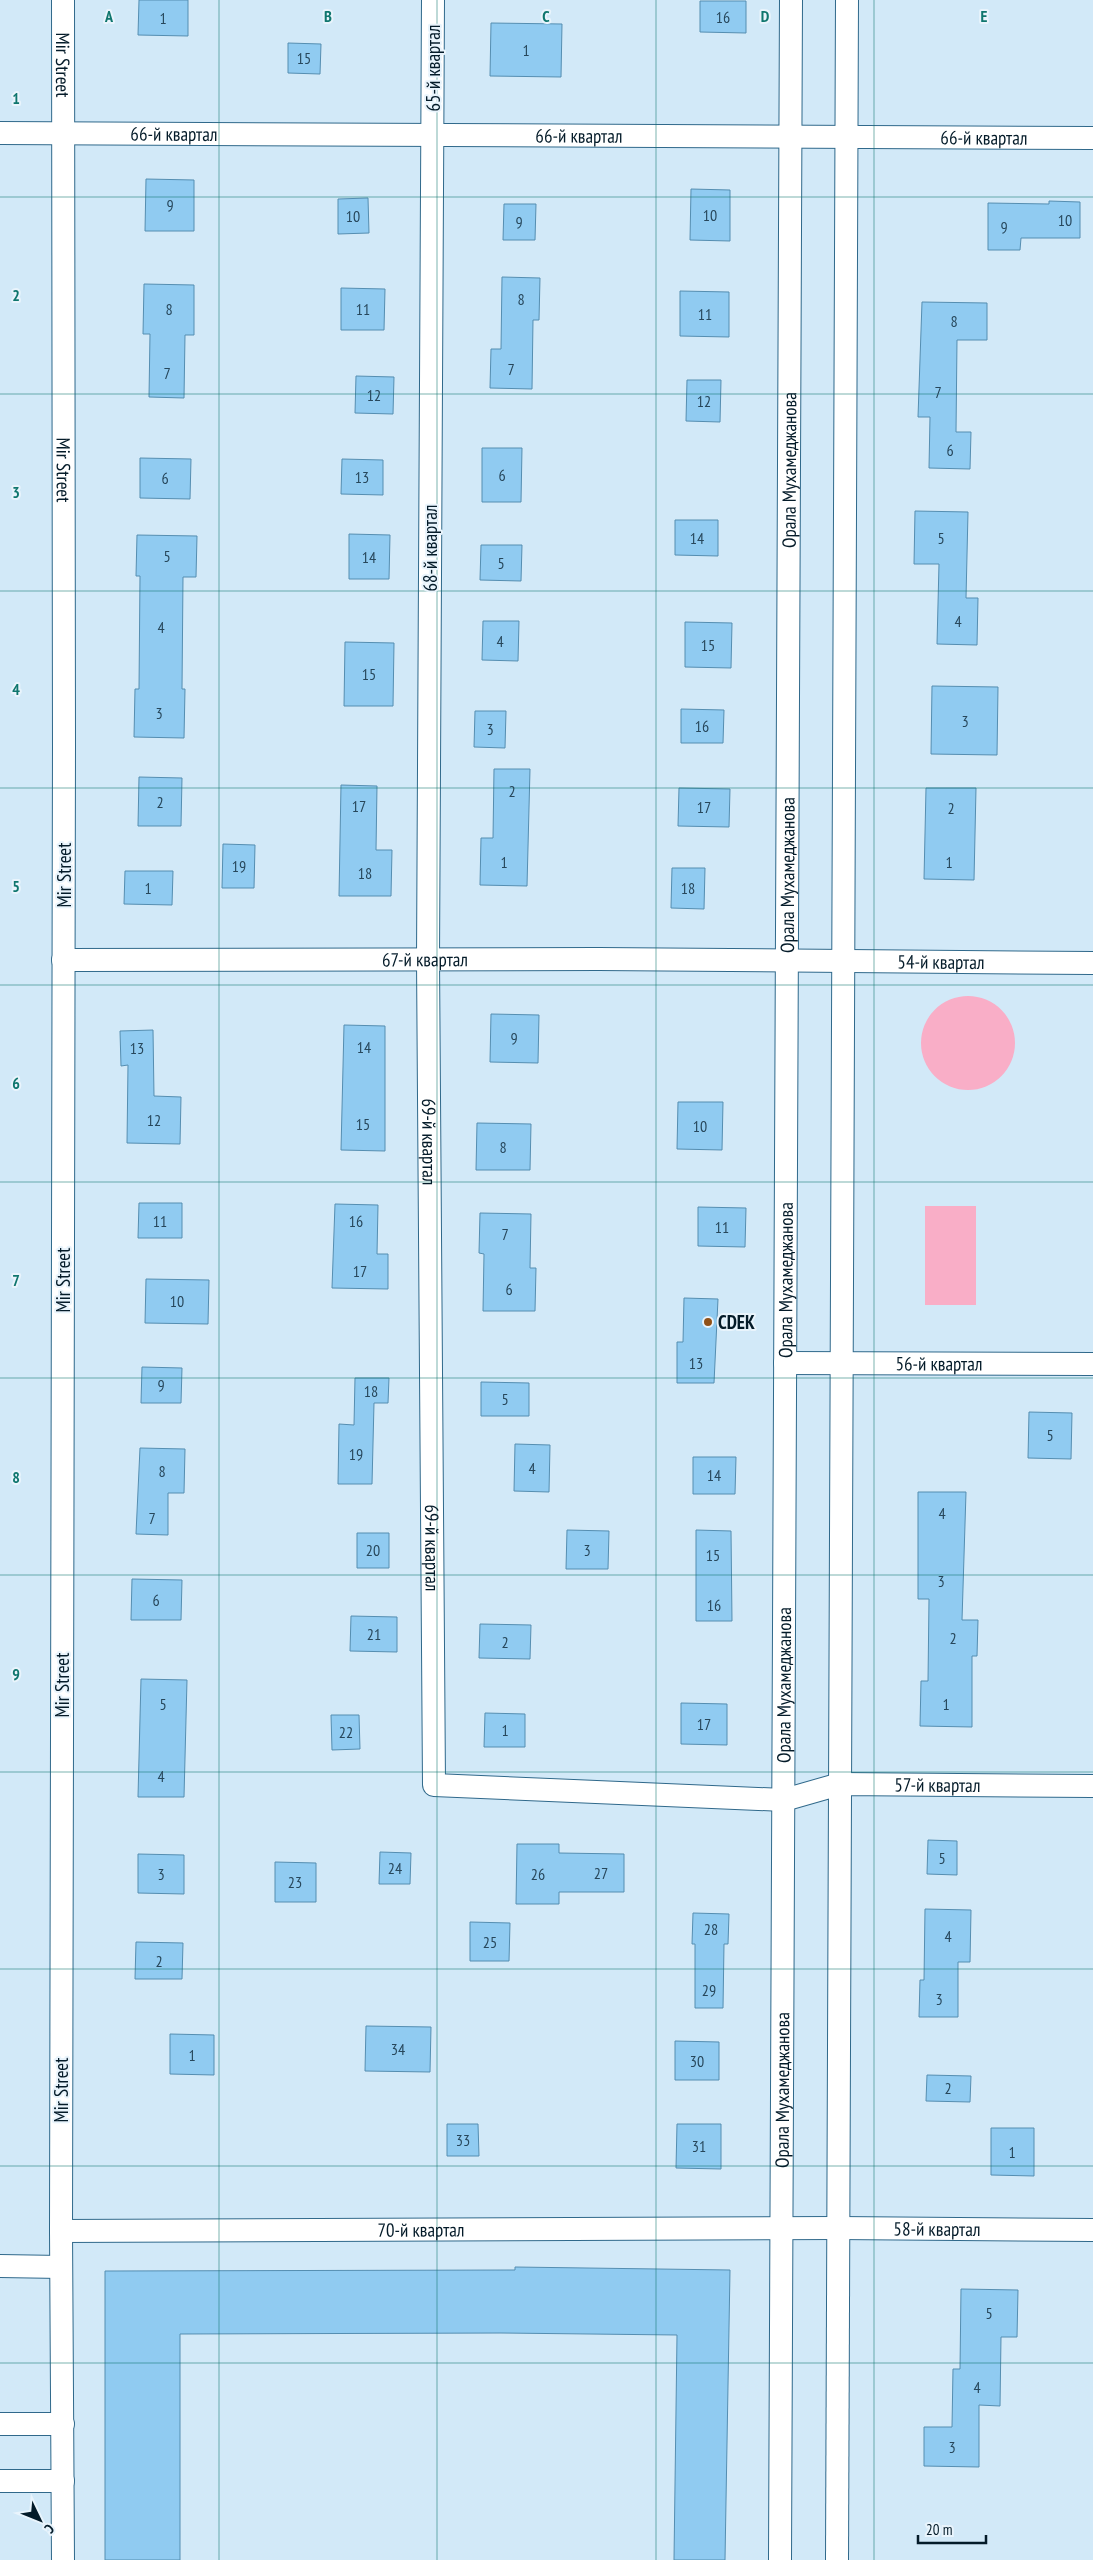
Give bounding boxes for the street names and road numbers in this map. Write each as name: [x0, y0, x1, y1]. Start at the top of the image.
street label: 65-й квартал: [421, 24, 445, 112]
street label: Mir Street: [51, 33, 75, 98]
street label: 66-й квартал: [130, 122, 218, 146]
street label: 66-й квартал: [535, 123, 623, 148]
street label: 66-й квартал: [940, 125, 1028, 150]
street label: Орала Мухамеджанова: [777, 392, 801, 548]
street label: Mir Street: [52, 438, 76, 503]
street label: 68-й квартал: [418, 504, 442, 592]
street label: Орала Мухамеджанова: [775, 797, 800, 953]
street label: Mir Street: [52, 842, 76, 907]
street label: 67-й квартал: [382, 947, 468, 971]
street label: 54-й квартал: [897, 949, 985, 974]
street label: 69-й квартал: [417, 1098, 442, 1186]
street label: Орала Мухамеджанова: [773, 1202, 798, 1358]
street label: Mir Street: [51, 1247, 75, 1312]
street label: 56-й квартал: [895, 1351, 983, 1376]
street label: 69-й квартал: [420, 1504, 445, 1592]
street label: Орала Мухамеджанова: [771, 1607, 796, 1763]
street label: Mir Street: [50, 1652, 74, 1717]
street label: 57-й квартал: [894, 1772, 981, 1797]
street label: Орала Мухамеджанова: [770, 2012, 794, 2168]
street label: Mir Street: [49, 2057, 73, 2122]
street label: 58-й квартал: [893, 2216, 981, 2241]
street label: 70-й квартал: [377, 2217, 465, 2242]

